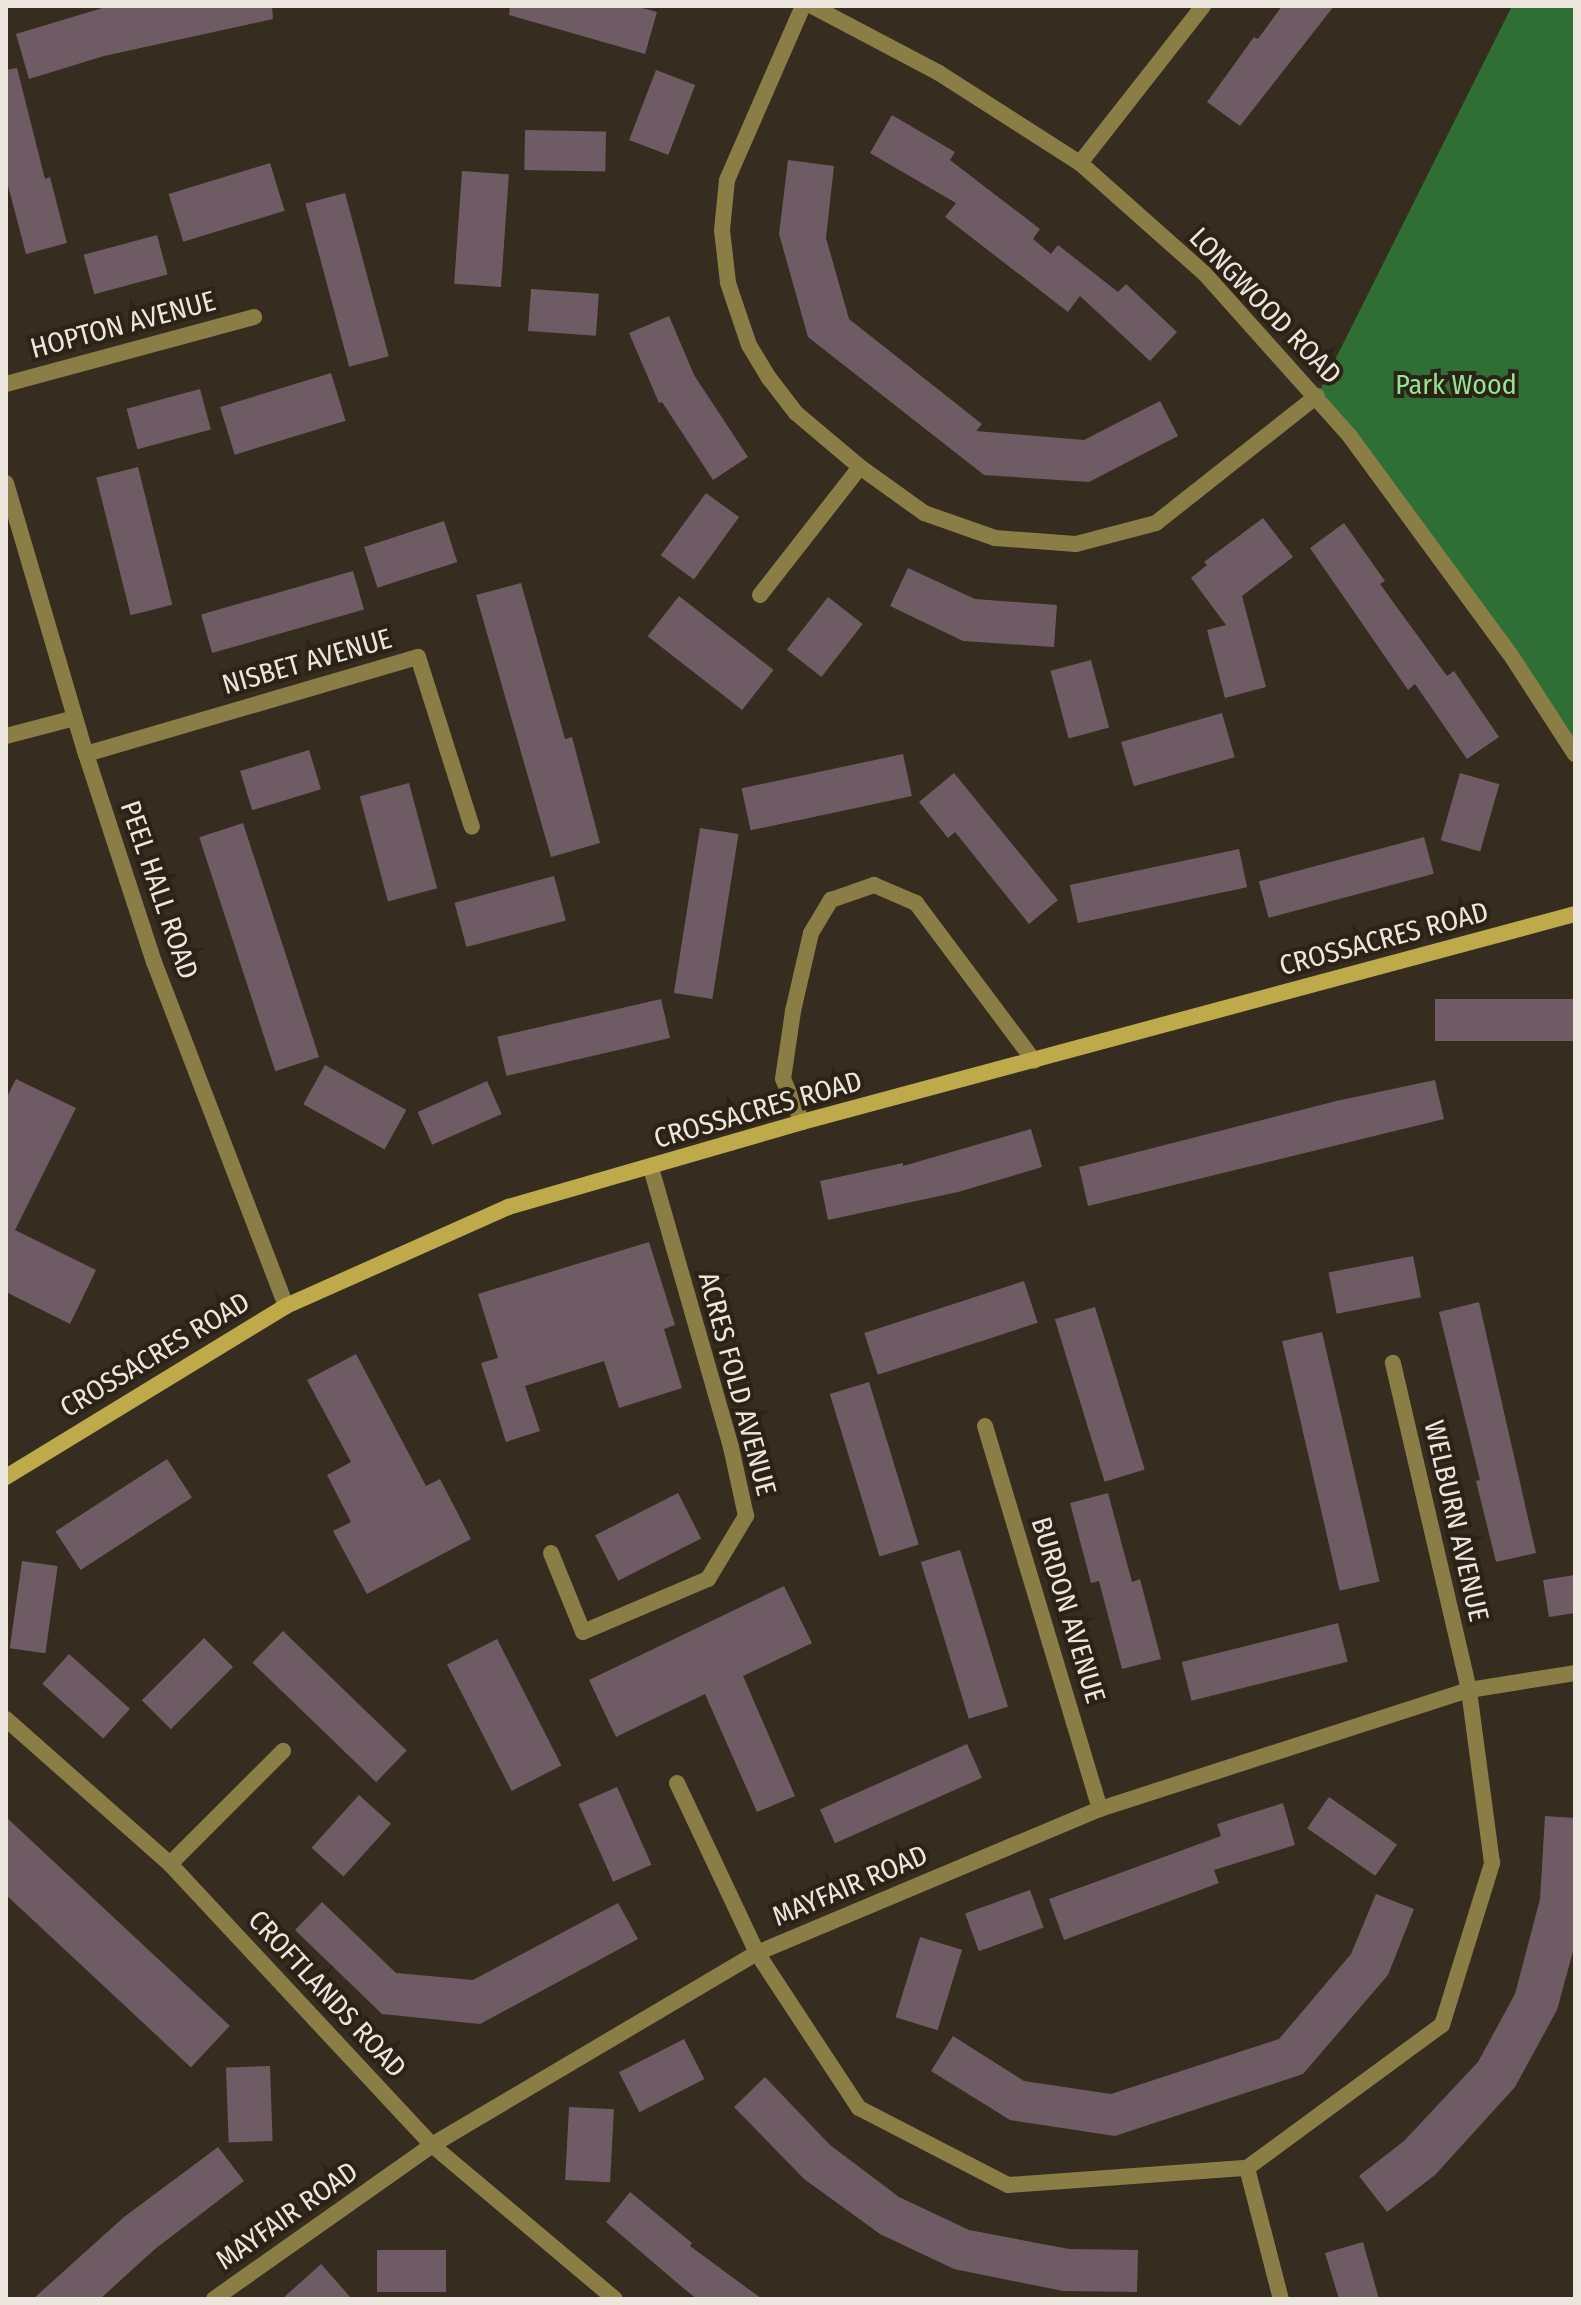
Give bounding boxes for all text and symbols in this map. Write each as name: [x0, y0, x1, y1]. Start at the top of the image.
street label: LONGWOOD ROAD: [1182, 221, 1348, 391]
street label: HOPTON AVENUE: [27, 284, 219, 366]
park label: Park Wood: [1395, 368, 1517, 402]
street label: NISBET AVENUE: [218, 622, 396, 702]
street label: PEEL HALL ROAD: [113, 796, 205, 984]
street label: CROSSACRES ROAD: [1276, 895, 1492, 983]
street label: CROSSACRES ROAD: [650, 1064, 866, 1156]
street label: ACRES FOLD AVENUE: [691, 1268, 783, 1500]
street label: CROSSACRES ROAD: [54, 1285, 256, 1425]
street label: WELBURN AVENUE: [1417, 1417, 1495, 1625]
street label: BURDON AVENUE: [1024, 1513, 1112, 1707]
street label: MAYFAIR ROAD: [767, 1838, 933, 1934]
street label: CROFTLANDS ROAD: [241, 1903, 413, 2085]
street label: MAYFAIR ROAD: [210, 2155, 364, 2277]

